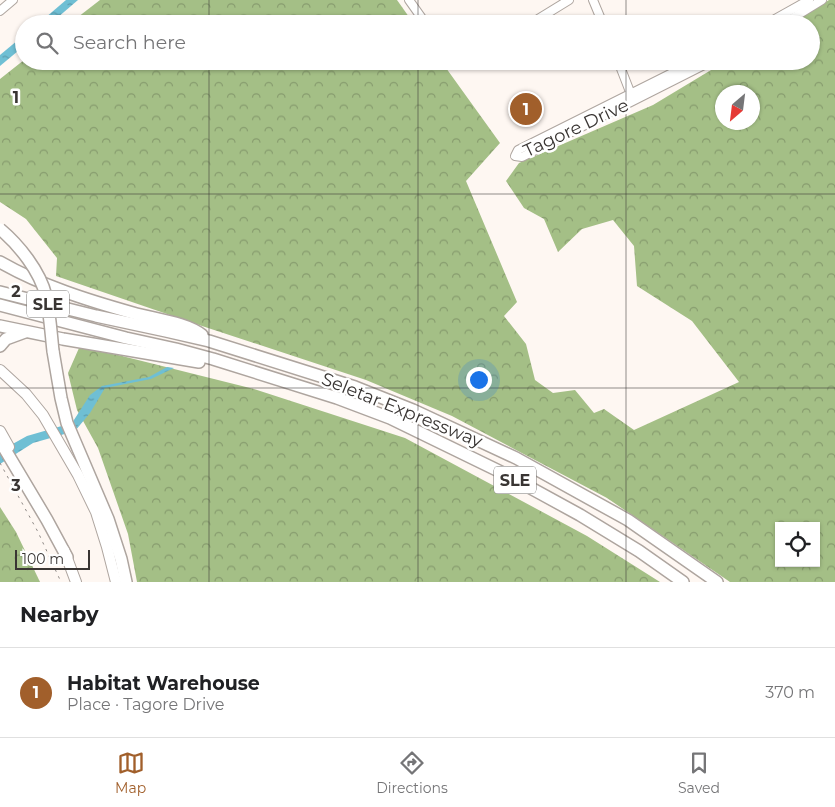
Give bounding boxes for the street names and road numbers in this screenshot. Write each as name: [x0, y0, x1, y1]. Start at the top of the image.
street label: Tagore Drive: [520, 94, 632, 162]
road number: SLE: [27, 290, 69, 318]
street label: Seletar Expressway: [318, 368, 486, 452]
road number: SLE: [494, 466, 536, 494]

